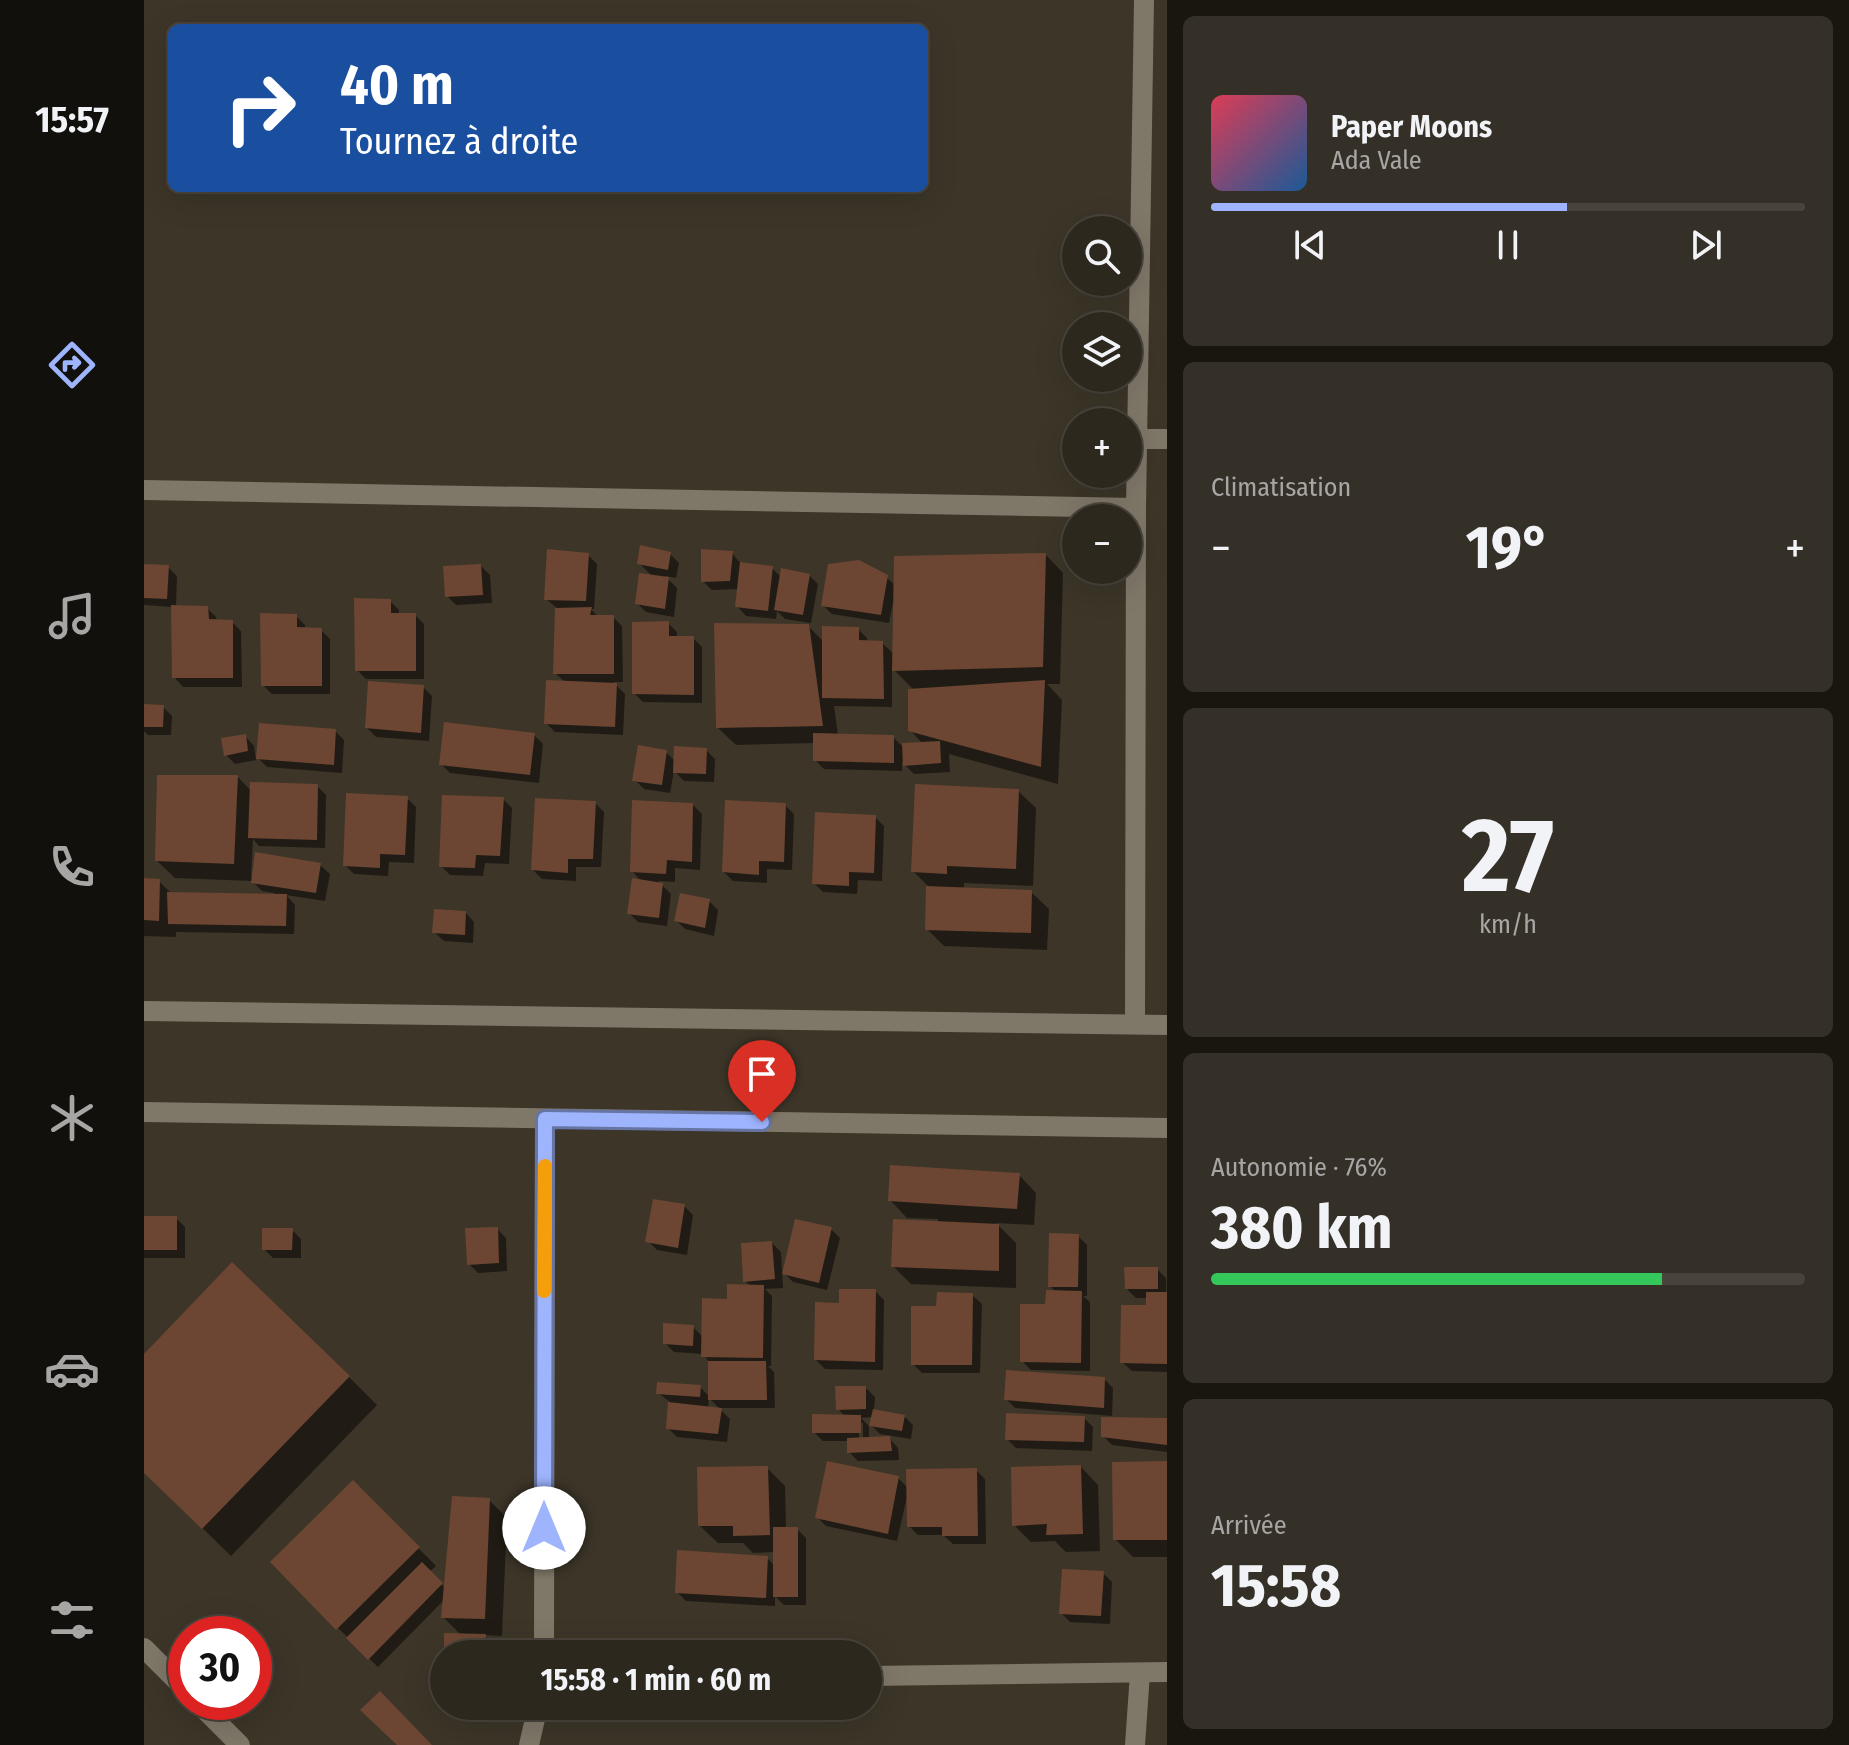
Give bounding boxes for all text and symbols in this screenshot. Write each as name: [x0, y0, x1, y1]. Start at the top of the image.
text: 40 m: [340, 52, 454, 119]
icon: right: [208, 56, 312, 160]
text: 15:57: [35, 98, 109, 142]
text: Paper Moons: [1331, 109, 1492, 145]
text: Tournez à droite: [340, 120, 578, 164]
text: Ada Vale: [1331, 145, 1422, 176]
map controls: [1062, 216, 1142, 584]
button: search: [1062, 216, 1142, 296]
icon: previous: [1288, 223, 1332, 267]
icon: pause: [1486, 223, 1530, 267]
icon: next: [1684, 223, 1728, 267]
button: layers: [1062, 312, 1142, 392]
icon: directions: [44, 337, 100, 393]
button: +: [1062, 408, 1142, 488]
text: Climatisation: [1211, 472, 1351, 503]
button: −: [1062, 504, 1142, 584]
text: 19°: [1466, 512, 1550, 584]
text: −: [1211, 522, 1231, 575]
text: +: [1785, 522, 1805, 575]
icon: music: [44, 588, 100, 644]
text: 27: [1462, 794, 1554, 919]
icon: phone: [44, 839, 100, 895]
text: km/h: [1479, 909, 1537, 940]
pin: [728, 1040, 796, 1122]
icon: arrive: [740, 1052, 784, 1096]
icon: climate: [44, 1090, 100, 1146]
text: Autonomie · 76%: [1211, 1152, 1387, 1183]
text: 380 km: [1211, 1192, 1393, 1264]
icon: car: [44, 1341, 100, 1397]
position arrow: [502, 1486, 586, 1570]
text: Arrivée: [1211, 1510, 1287, 1541]
text: 15:58: [1211, 1550, 1341, 1622]
icon: filters: [44, 1592, 100, 1648]
speed limit sign: 30: [168, 1616, 272, 1720]
text: 15:58 · 1 min · 60 m: [541, 1662, 771, 1698]

